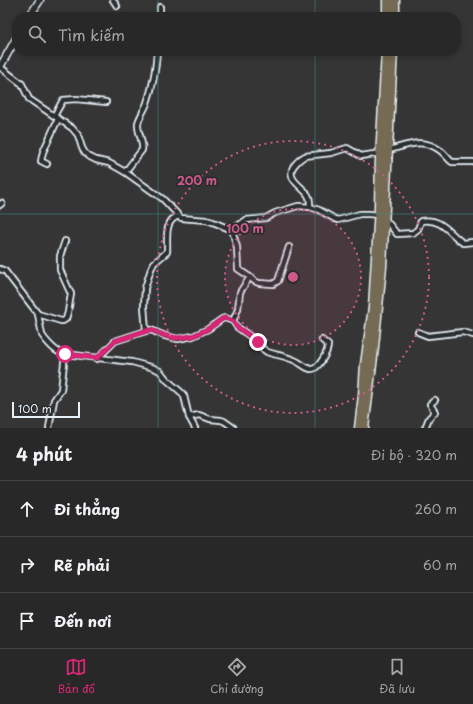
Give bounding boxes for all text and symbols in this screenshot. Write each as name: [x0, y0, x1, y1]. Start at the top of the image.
search box: [12, 12, 461, 56]
icon: search: [26, 23, 48, 45]
text: Tìm kiếm: [58, 23, 125, 46]
text: 200 m: [177, 171, 217, 189]
text: 100 m: [226, 219, 264, 237]
centre of rings: [286, 270, 300, 284]
route end: [249, 333, 267, 351]
route start: [56, 345, 74, 363]
scale bar: [12, 400, 80, 419]
text: 100 m: [18, 400, 52, 417]
text: 4 phút: [16, 441, 73, 467]
text: Đi bộ · 320 m: [371, 445, 457, 464]
text: Đi thẳng: [54, 497, 120, 520]
icon: ahead: [16, 498, 38, 520]
text: 260 m: [415, 499, 457, 518]
text: Rẽ phải: [54, 553, 110, 576]
icon: right: [16, 554, 38, 576]
text: 60 m: [423, 555, 457, 574]
text: Đến nơi: [54, 609, 111, 632]
icon: arrive: [16, 610, 38, 632]
tab: Bản đồ: [58, 656, 95, 697]
tab: Chỉ đường: [210, 656, 264, 697]
tab: Đã lưu: [379, 656, 415, 697]

